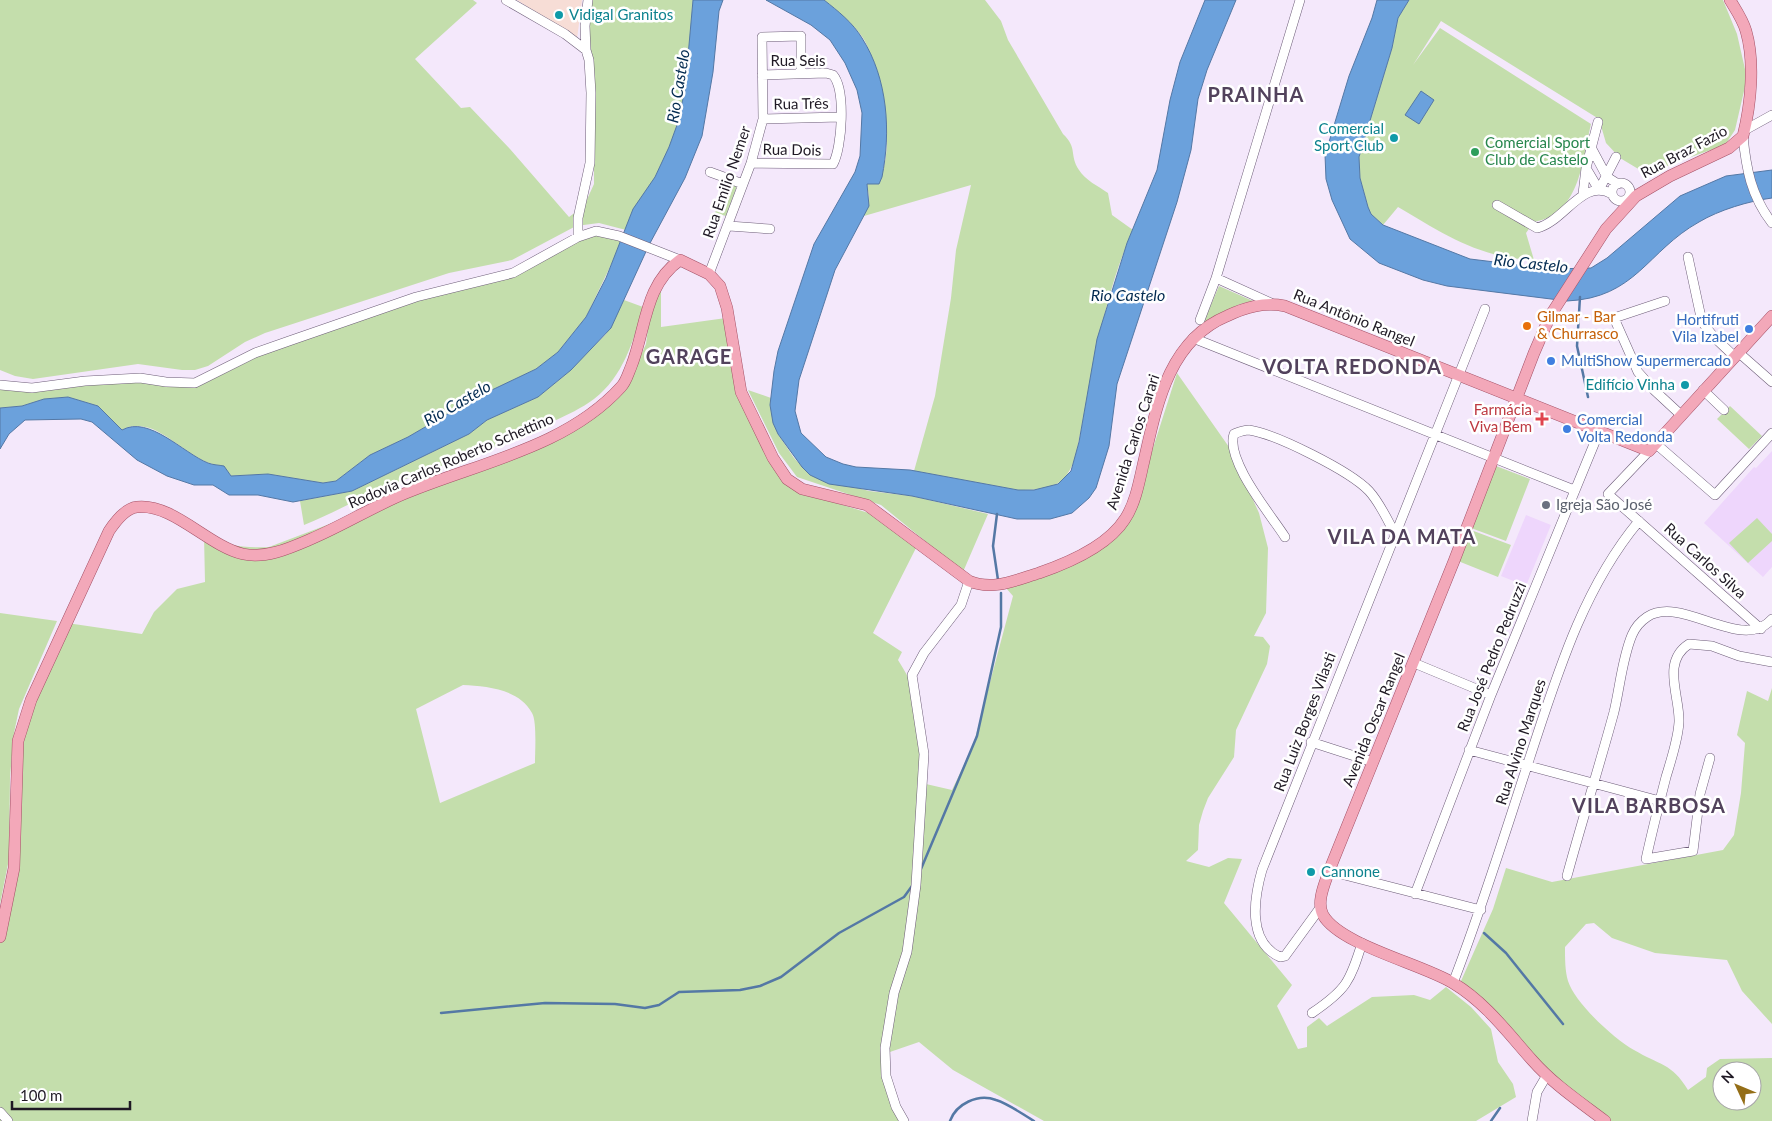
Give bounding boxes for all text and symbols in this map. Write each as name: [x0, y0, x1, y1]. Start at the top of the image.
place label: Vidigal Granitos: [569, 5, 673, 23]
marker: Vidigal Granitos: [553, 9, 565, 21]
water label: Rio Castelo: [662, 48, 693, 124]
street label: Rua Seis: [771, 51, 825, 69]
district label: PRAINHA: [1208, 82, 1304, 106]
street label: Rua Três: [773, 94, 829, 112]
place label: Comercial Sport Club: [1314, 119, 1384, 154]
street label: Rua Braz Fazio: [1637, 121, 1730, 181]
street label: Rua Emilio Nemer: [698, 123, 754, 240]
marker: Comercial Sport Club: [1388, 132, 1400, 144]
place label: Comercial Sport Club de Castelo: [1485, 133, 1591, 168]
street label: Rua Dois: [763, 139, 821, 159]
marker: Comercial Sport Club de Castelo: [1469, 146, 1481, 158]
water label: Rio Castelo: [1493, 249, 1569, 276]
water label: Rio Castelo: [1091, 285, 1165, 304]
street label: Rua Antônio Rangel: [1291, 285, 1418, 350]
place label: Gilmar - Bar & Churrasco: [1537, 307, 1619, 342]
place label: Hortifruti Vila Izabel: [1672, 310, 1739, 345]
marker: Gilmar - Bar & Churrasco: [1521, 320, 1533, 332]
marker: Hortifruti Vila Izabel: [1743, 323, 1755, 335]
district label: GARAGE: [646, 344, 732, 368]
place label: MultiShow Supermercado: [1561, 351, 1731, 369]
district label: VOLTA REDONDA: [1261, 354, 1442, 378]
marker: MultiShow Supermercado: [1545, 355, 1557, 367]
street label: Avenida Carlos Carari: [1102, 372, 1162, 512]
place label: Edifício Vinha: [1586, 375, 1675, 393]
water label: Rio Castelo: [420, 376, 494, 429]
marker: Edifício Vinha: [1679, 379, 1691, 391]
place label: Farmácia Viva Bem: [1470, 400, 1532, 435]
street label: Rodovia Carlos Roberto Schettino: [345, 409, 556, 512]
place label: Comercial Volta Redonda: [1577, 410, 1673, 445]
marker: Farmácia Viva Bem: [1536, 413, 1548, 425]
marker: Comercial Volta Redonda: [1561, 423, 1573, 435]
place label: Igreja São José: [1556, 495, 1652, 513]
marker: Igreja São José: [1540, 499, 1552, 511]
street label: Rua Carlos Silva: [1661, 519, 1750, 602]
district label: VILA DA MATA: [1327, 524, 1477, 548]
street label: Rua José Pedro Pedruzzi: [1453, 579, 1529, 734]
street label: Rua Luiz Borges Vilasti: [1269, 649, 1339, 794]
street label: Avenida Oscar Rangel: [1338, 650, 1408, 789]
street label: Rua Alvino Marques: [1491, 676, 1549, 807]
district label: VILA BARBOSA: [1571, 793, 1726, 817]
place label: Cannone: [1321, 862, 1380, 880]
marker: Cannone: [1305, 866, 1317, 878]
north arrow: [1712, 1061, 1762, 1111]
text: N: [1717, 1067, 1737, 1086]
scale bar: [12, 1078, 130, 1110]
text: 100 m: [20, 1086, 62, 1104]

